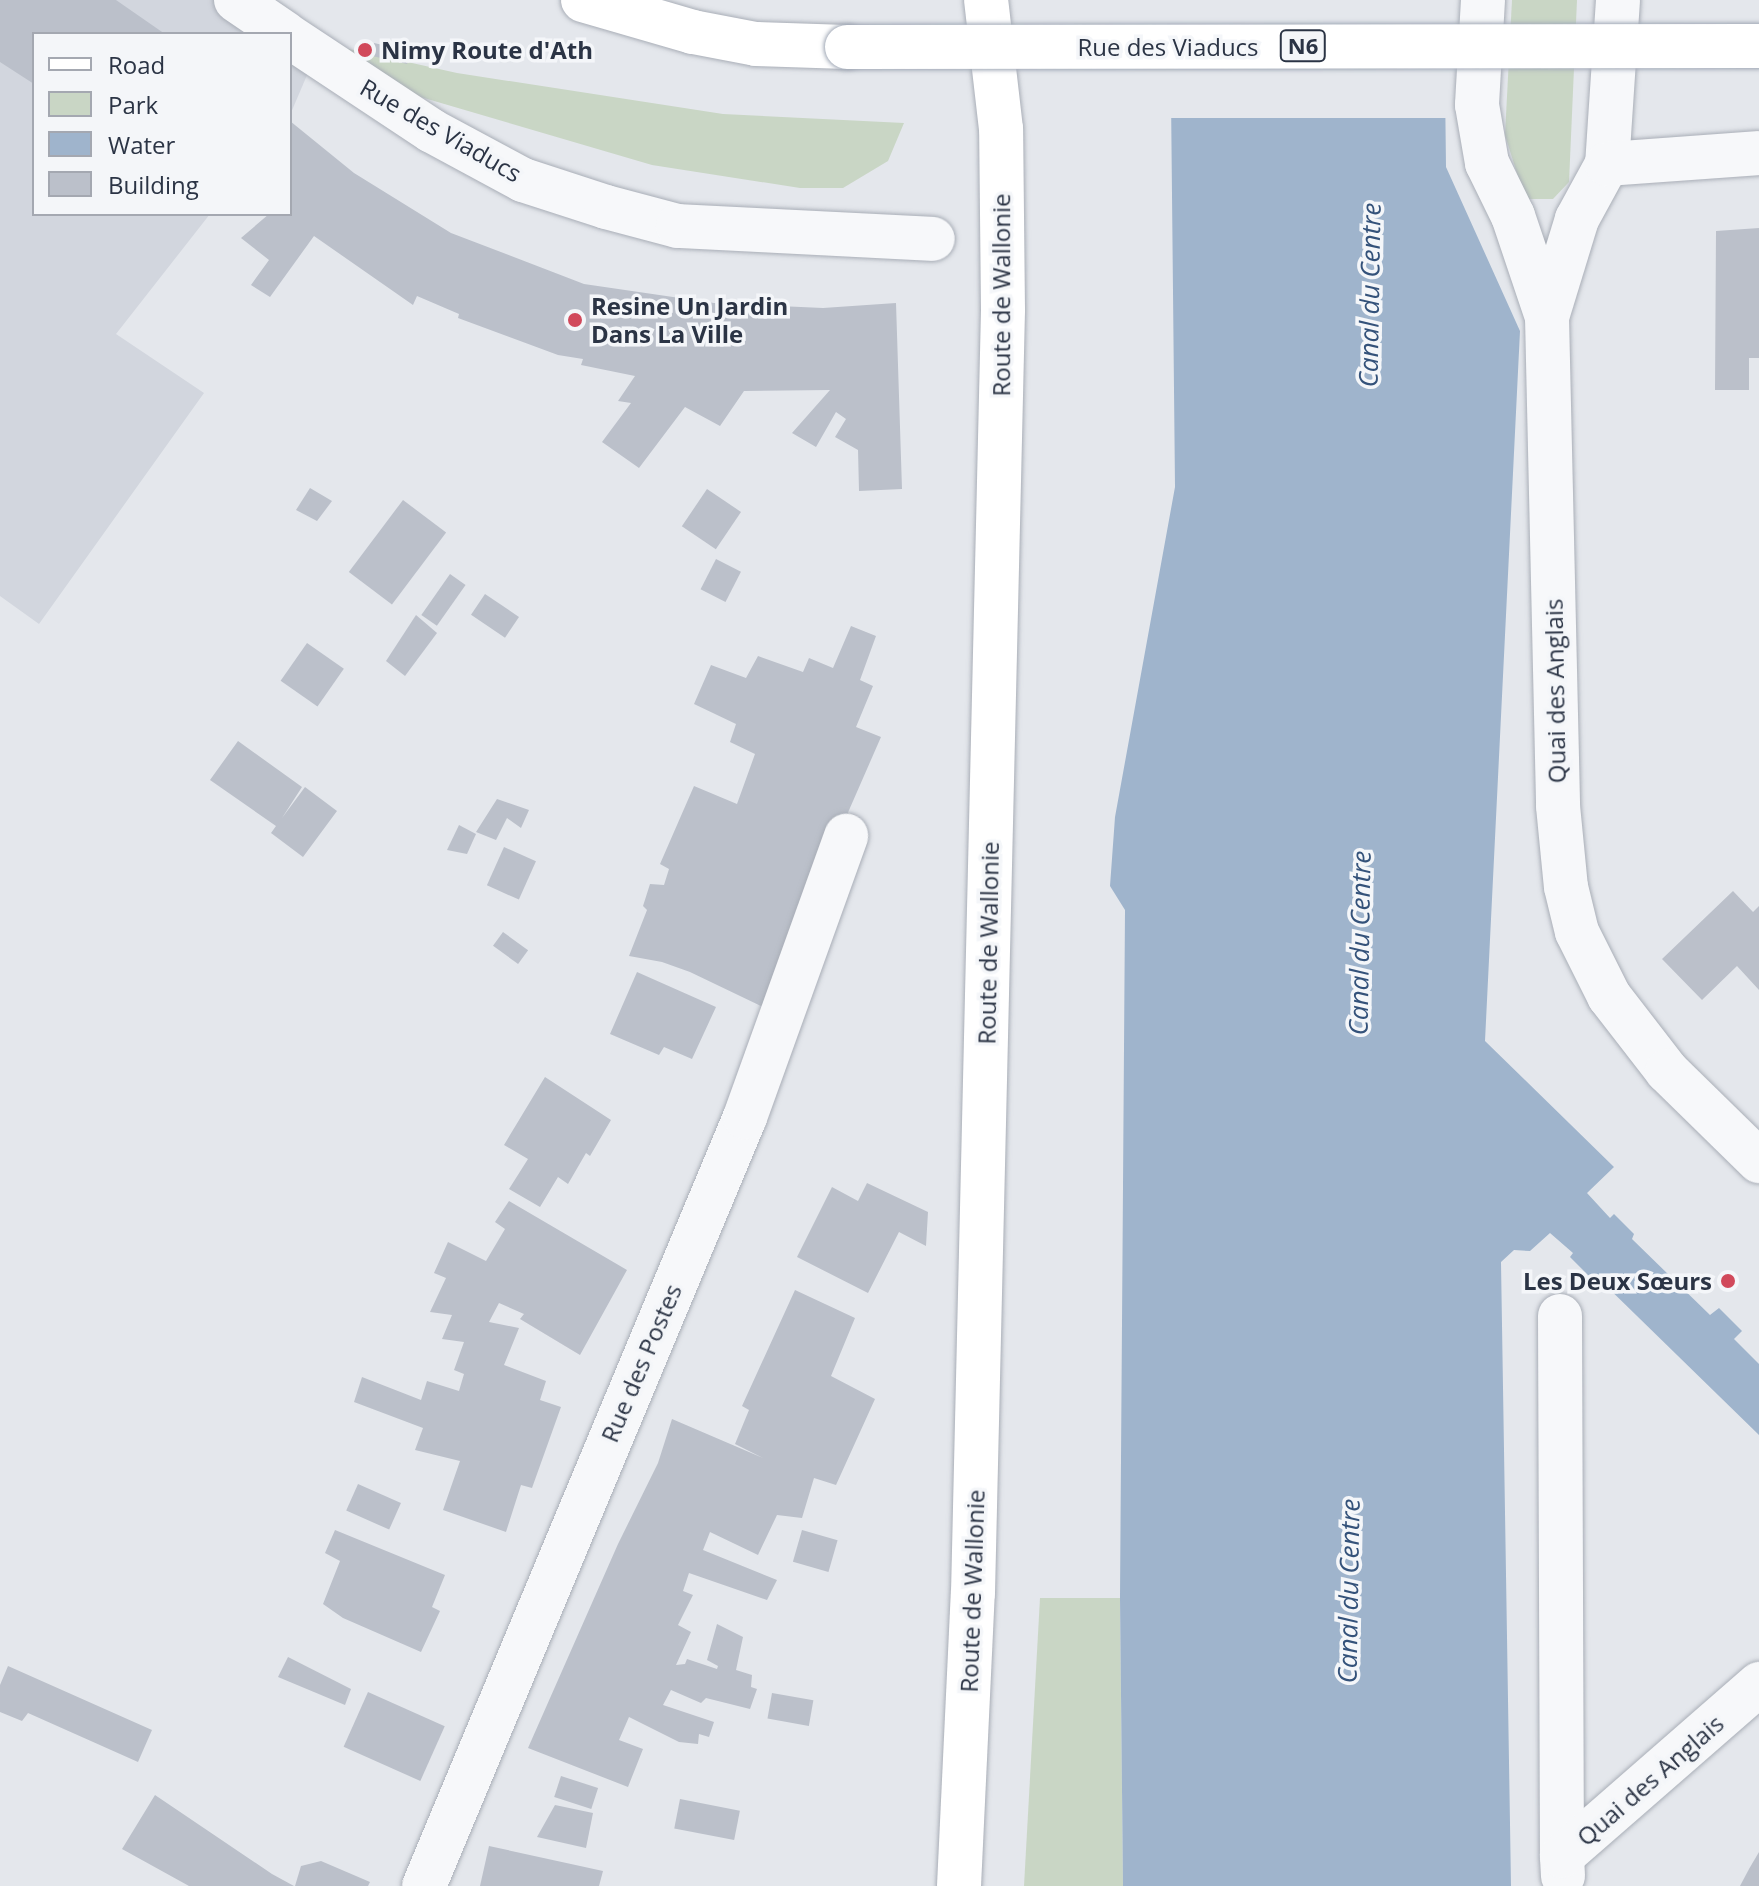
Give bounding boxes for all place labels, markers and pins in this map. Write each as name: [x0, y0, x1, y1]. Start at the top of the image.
place label: Nimy Route d'Ath: [381, 36, 593, 64]
marker: Nimy Route d'Ath: [356, 41, 374, 59]
place label: Resine Un Jardin Dans La Ville: [591, 292, 788, 348]
marker: Resine Un Jardin Dans La Ville: [566, 311, 584, 329]
place label: Les Deux Sœurs: [1523, 1267, 1712, 1295]
marker: Les Deux Sœurs: [1719, 1272, 1737, 1290]

